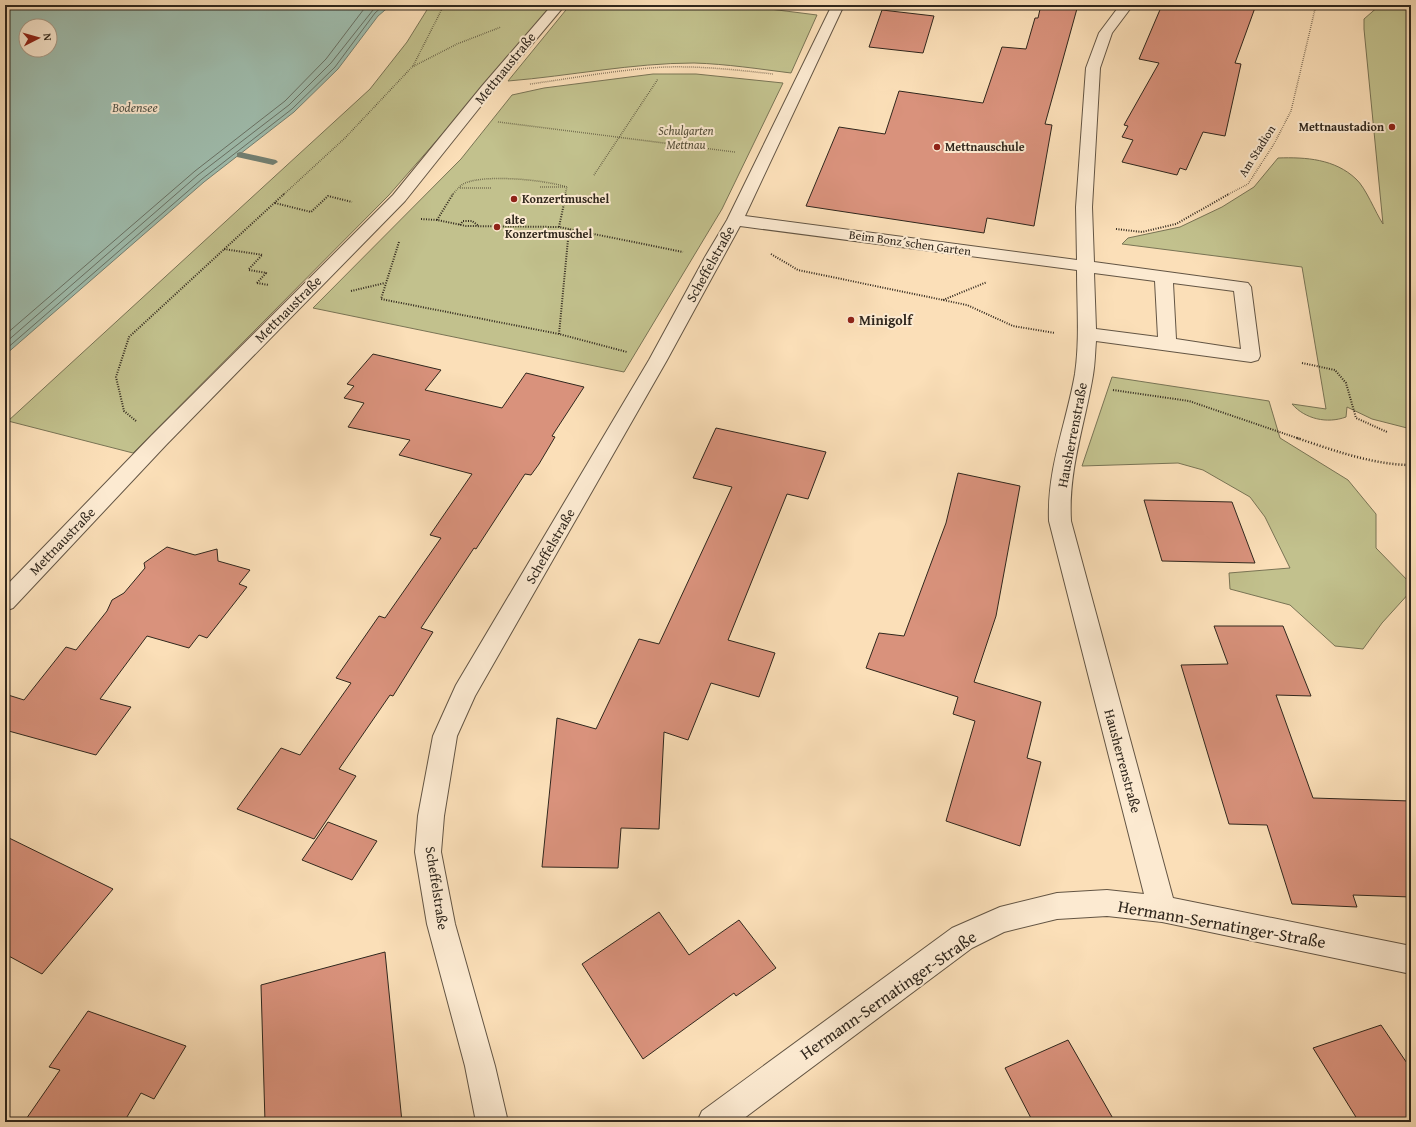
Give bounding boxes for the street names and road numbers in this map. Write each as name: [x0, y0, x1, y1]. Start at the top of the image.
street label: Mettnaustraße: [470, 27, 541, 108]
street label: Am Stadion: [1234, 121, 1279, 180]
street label: Scheffelstraße: [681, 222, 739, 306]
street label: Beim Bonz´schen Garten: [848, 226, 972, 260]
street label: Mettnaustraße: [250, 271, 326, 347]
street label: Hausherrenstraße: [1052, 380, 1092, 489]
street label: Mettnaustraße: [24, 502, 100, 579]
street label: Scheffelstraße: [520, 504, 580, 587]
street label: Hausherrenstraße: [1100, 707, 1147, 816]
street label: Scheffelstraße: [421, 845, 454, 932]
street label: Hermann-Sernatinger-Straße: [1116, 893, 1328, 954]
street label: Hermann-Sernatinger-Straße: [794, 924, 981, 1065]

